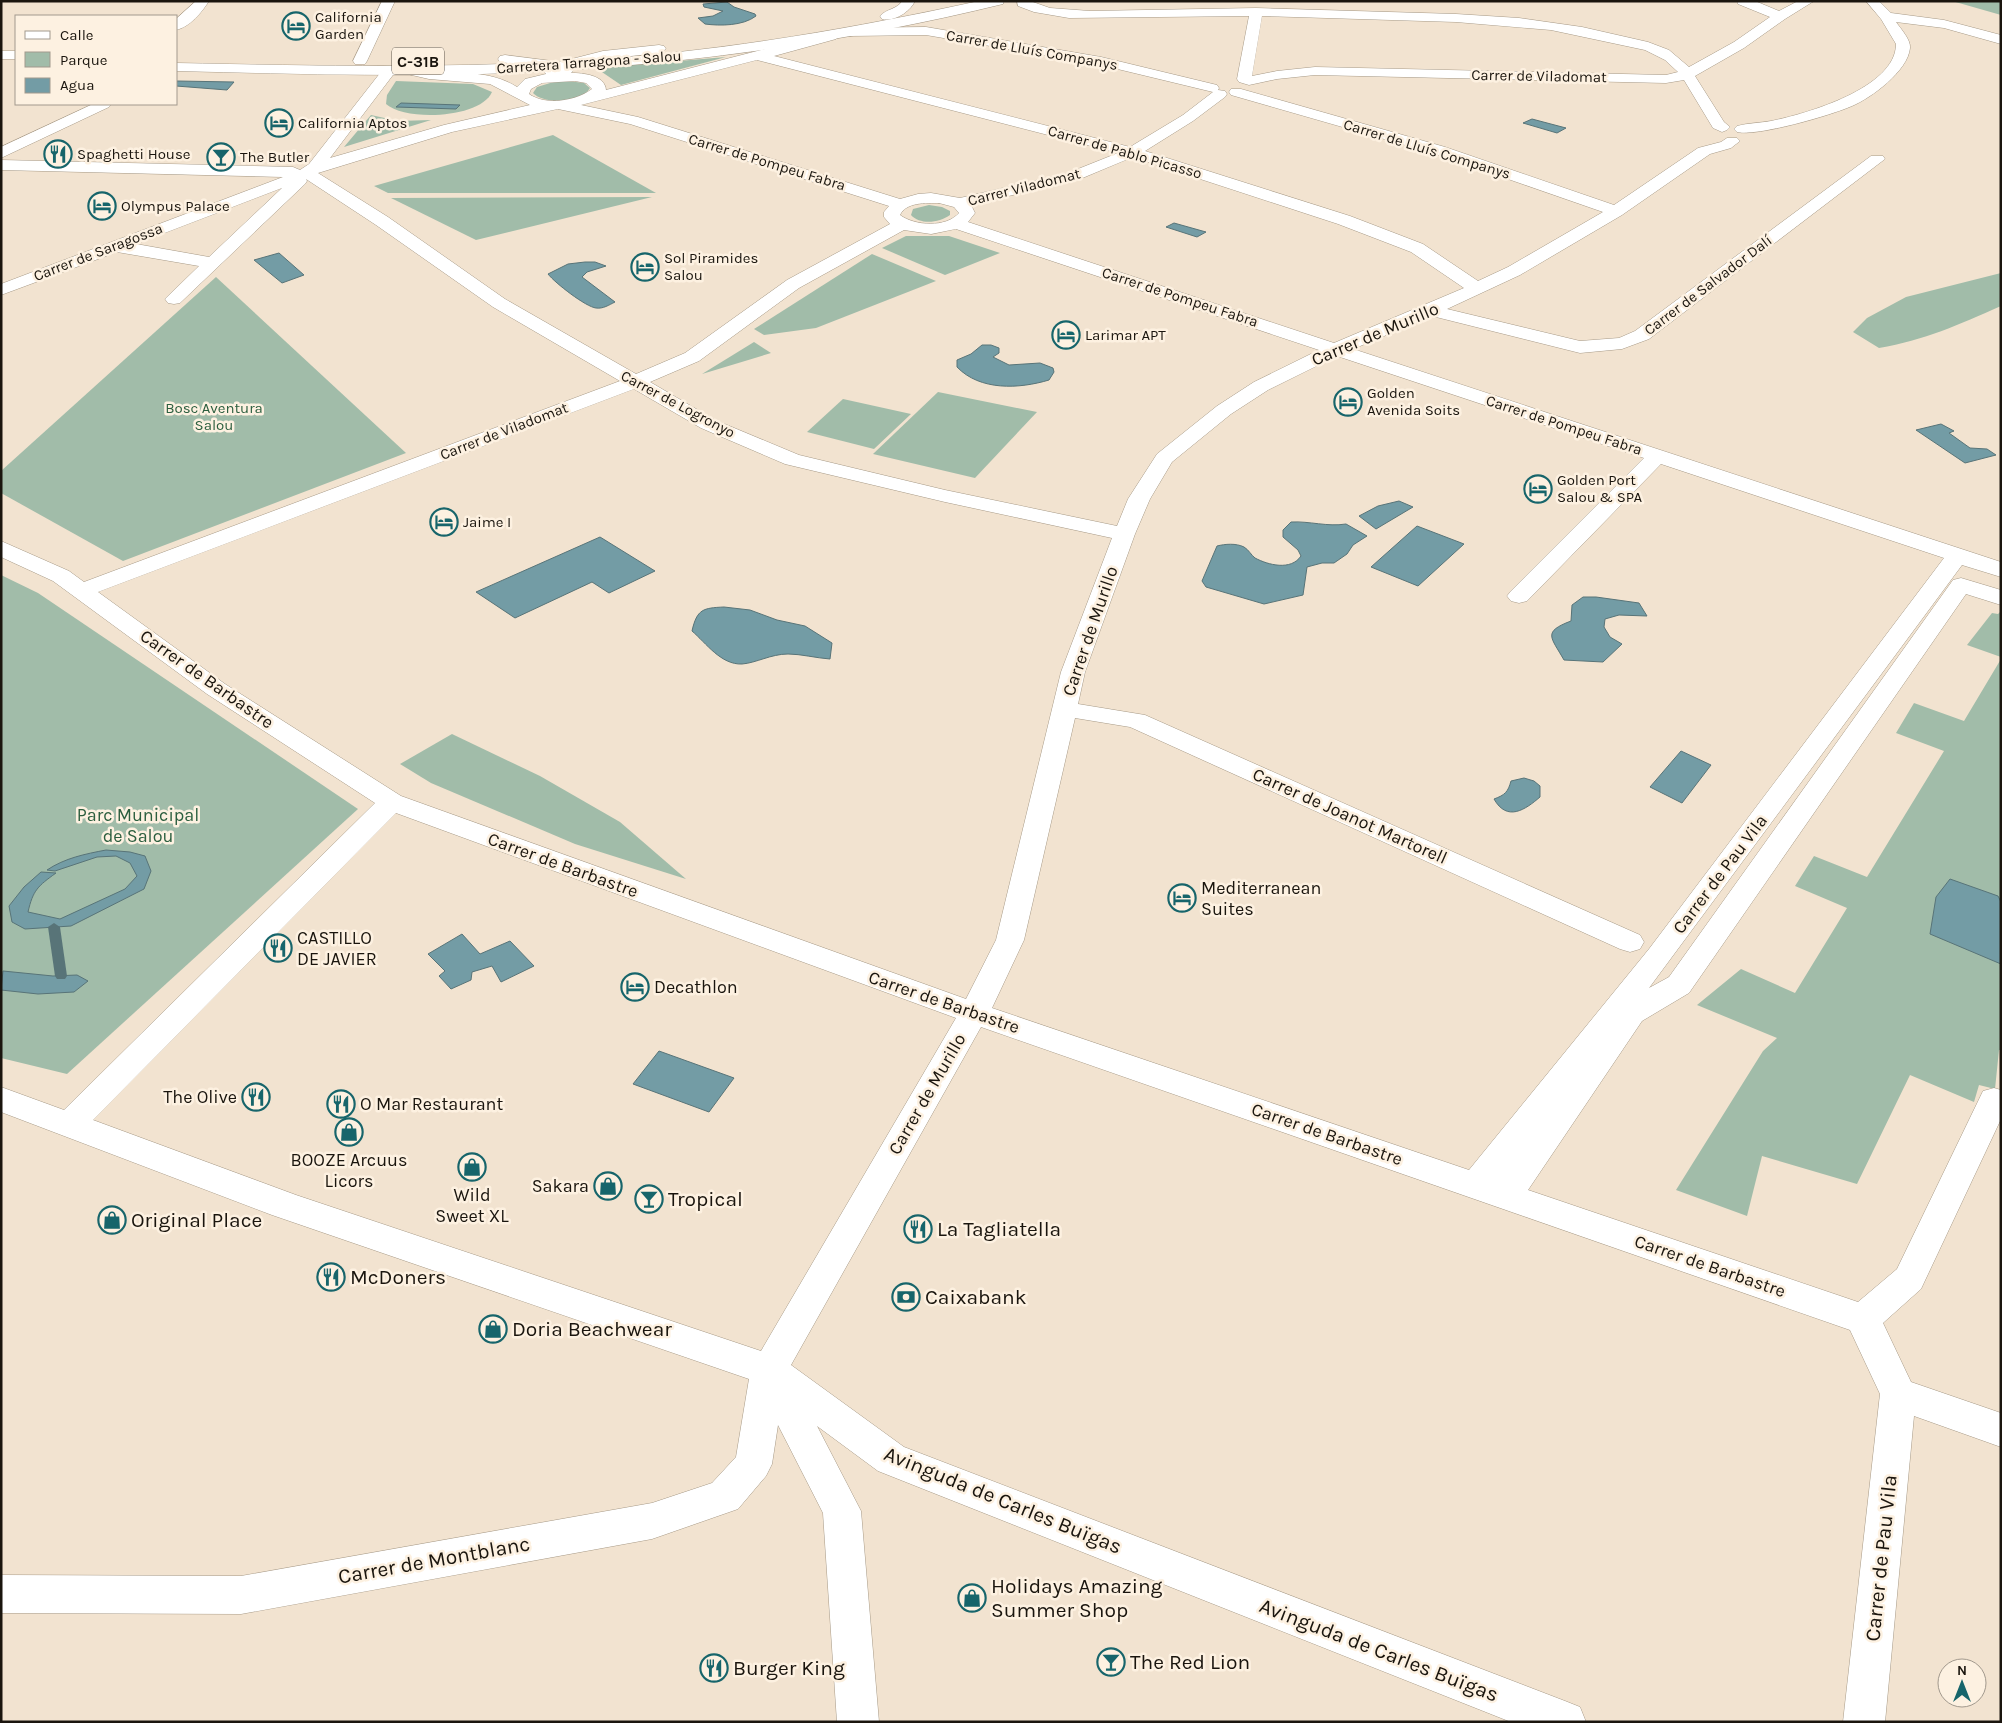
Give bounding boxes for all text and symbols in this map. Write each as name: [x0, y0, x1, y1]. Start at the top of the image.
place label: California Garden: [315, 8, 382, 43]
hotel icon: California Garden: [281, 11, 311, 41]
legend: [15, 15, 178, 105]
text: Calle: [60, 26, 94, 44]
street label: Carrer de Lluís Companys: [945, 26, 1119, 74]
street label: Carretera Tarragona - Salou: [496, 47, 682, 77]
road number: C-31B: [392, 48, 444, 74]
text: Parque: [60, 51, 108, 69]
street label: Carrer de Viladomat: [1471, 66, 1607, 86]
text: Agua: [60, 76, 94, 94]
hotel icon: California Aptos: [264, 108, 294, 138]
place label: California Aptos: [298, 114, 407, 132]
street label: Carrer de Lluís Companys: [1341, 115, 1513, 183]
street label: Carrer de Pablo Picasso: [1046, 121, 1204, 183]
street label: Carrer de Pompeu Fabra: [686, 130, 848, 194]
restaurant icon: Spaghetti House: [43, 139, 73, 169]
bar icon: The Butler: [206, 142, 236, 172]
place label: Spaghetti House: [77, 145, 191, 163]
place label: The Butler: [240, 148, 310, 166]
street label: Carrer Viladomat: [966, 164, 1082, 210]
hotel icon: Olympus Palace: [87, 191, 117, 221]
place label: Olympus Palace: [121, 197, 230, 215]
street label: Carrer de Saragossa: [31, 219, 165, 285]
street label: Carrer de Salvador Dalí: [1641, 231, 1776, 339]
place label: Sol Piramides Salou: [664, 249, 758, 284]
hotel icon: Sol Piramides Salou: [630, 252, 660, 282]
street label: Carrer de Pompeu Fabra: [1100, 263, 1260, 331]
street label: Carrer de Murillo: [1308, 297, 1442, 371]
hotel icon: Larimar APT: [1051, 320, 1081, 350]
place label: Larimar APT: [1085, 326, 1166, 344]
street label: Carrer de Logronyo: [618, 366, 738, 442]
place label: Golden Avenida Soits: [1367, 384, 1460, 419]
hotel icon: Golden Avenida Soits: [1333, 387, 1363, 417]
street label: Carrer de Pompeu Fabra: [1484, 391, 1644, 459]
street label: Carrer de Viladomat: [438, 398, 571, 464]
park label: Bosc Aventura Salou: [165, 399, 263, 434]
place label: Golden Port Salou & SPA: [1557, 471, 1642, 506]
hotel icon: Golden Port Salou & SPA: [1523, 474, 1553, 504]
hotel icon: Jaime I: [429, 507, 459, 537]
place label: Jaime I: [463, 513, 511, 531]
street label: Carrer de Murillo: [1057, 563, 1123, 699]
street label: Carrer de Barbastre: [136, 625, 278, 733]
street label: Carrer de Joanot Martorell: [1249, 763, 1451, 869]
park label: Parc Municipal de Salou: [77, 804, 199, 847]
street label: Carrer de Pau Vila: [1668, 810, 1772, 938]
street label: Carrer de Barbastre: [485, 828, 641, 902]
place label: Mediterranean Suites: [1201, 877, 1321, 920]
hotel icon: Mediterranean Suites: [1167, 883, 1197, 913]
place label: CASTILLO DE JAVIER: [297, 927, 377, 970]
restaurant icon: CASTILLO DE JAVIER: [263, 933, 293, 963]
street label: Carrer de Barbastre: [866, 966, 1022, 1038]
hotel icon: Decathlon: [620, 972, 650, 1002]
place label: Decathlon: [654, 976, 738, 998]
street label: Carrer de Murillo: [883, 1030, 971, 1158]
restaurant icon: The Olive: [241, 1082, 271, 1112]
place label: The Olive: [163, 1086, 237, 1108]
restaurant icon: O Mar Restaurant: [326, 1089, 356, 1119]
place label: O Mar Restaurant: [360, 1093, 503, 1115]
street label: Carrer de Barbastre: [1249, 1098, 1405, 1170]
shop icon: BOOZE Arcuus Licors: [334, 1117, 364, 1147]
place label: BOOZE Arcuus Licors: [291, 1149, 407, 1192]
shop icon: Wild Sweet XL: [457, 1152, 487, 1182]
shop icon: Sakara: [593, 1171, 623, 1201]
place label: Sakara: [532, 1175, 589, 1197]
place label: Wild Sweet XL: [435, 1184, 509, 1227]
bar icon: Tropical: [634, 1184, 664, 1214]
place label: Tropical: [668, 1187, 743, 1211]
shop icon: Original Place: [97, 1205, 127, 1235]
place label: Original Place: [131, 1208, 262, 1232]
restaurant icon: La Tagliatella: [903, 1214, 933, 1244]
place label: La Tagliatella: [937, 1217, 1061, 1241]
street label: Carrer de Barbastre: [1632, 1230, 1788, 1302]
restaurant icon: McDoners: [316, 1262, 346, 1292]
place label: McDoners: [350, 1265, 446, 1289]
bank icon: Caixabank: [891, 1282, 921, 1312]
place label: Caixabank: [925, 1285, 1027, 1309]
shop icon: Doria Beachwear: [478, 1314, 508, 1344]
place label: Doria Beachwear: [512, 1317, 672, 1341]
street label: Avinguda de Carles Buïgas: [881, 1441, 1125, 1559]
street label: Carrer de Pau Vila: [1860, 1473, 1902, 1643]
street label: Carrer de Montblanc: [336, 1531, 532, 1589]
place label: Holidays Amazing Summer Shop: [991, 1574, 1163, 1622]
shop icon: Holidays Amazing Summer Shop: [957, 1583, 987, 1613]
street label: Avinguda de Carles Buïgas: [1256, 1593, 1502, 1707]
bar icon: The Red Lion: [1096, 1647, 1126, 1677]
place label: The Red Lion: [1130, 1650, 1250, 1674]
restaurant icon: Burger King: [699, 1653, 729, 1683]
place label: Burger King: [733, 1656, 845, 1680]
north arrow: [1937, 1658, 1987, 1708]
text: N: [1957, 1662, 1967, 1679]

